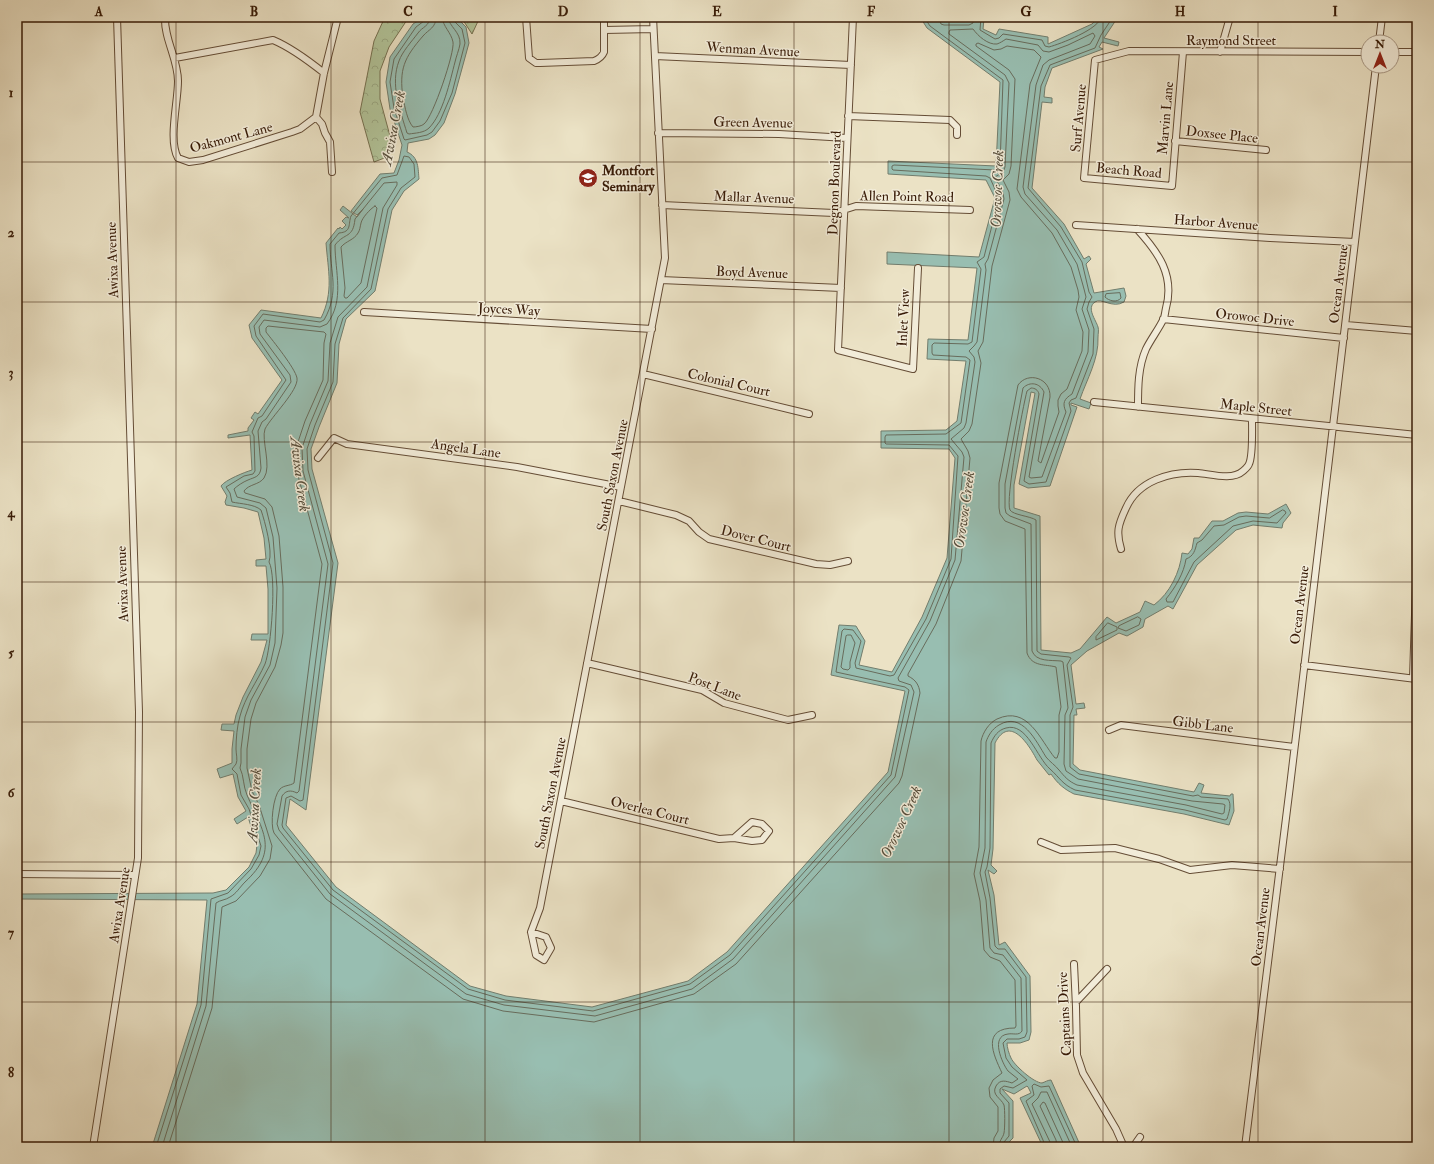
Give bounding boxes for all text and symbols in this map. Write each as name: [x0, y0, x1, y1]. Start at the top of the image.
text: A: [94, 4, 104, 20]
text: B: [250, 4, 258, 20]
text: C: [403, 4, 413, 20]
text: D: [558, 4, 569, 20]
text: E: [712, 4, 722, 20]
text: F: [867, 4, 876, 20]
text: G: [1021, 4, 1032, 20]
text: H: [1175, 4, 1186, 20]
text: I: [1332, 4, 1338, 20]
street label: Raymond Street: [1186, 32, 1277, 50]
north arrow: [1360, 34, 1400, 74]
text: N: [1374, 38, 1386, 51]
street label: Wenman Avenue: [705, 39, 800, 60]
street label: Marvin Lane: [1154, 81, 1177, 155]
street label: Surf Avenue: [1067, 83, 1090, 153]
text: 1: [9, 85, 14, 101]
water label: Awixa Creek: [377, 89, 410, 169]
street label: Green Avenue: [713, 113, 793, 132]
street label: Oakmont Lane: [188, 118, 274, 157]
street label: Doxsee Place: [1185, 122, 1259, 147]
street label: Degnon Boulevard: [824, 130, 845, 236]
water label: Orowoc Creek: [987, 150, 1008, 228]
street label: Beach Road: [1095, 159, 1163, 182]
place label: Montfort Seminary: [601, 162, 655, 196]
school or university icon: Montfort Seminary: [577, 167, 599, 189]
street label: Allen Point Road: [859, 187, 954, 206]
street label: Mallar Avenue: [713, 188, 795, 207]
street label: Harbor Avenue: [1173, 211, 1259, 234]
street label: Awixa Avenue: [103, 221, 122, 299]
text: 2: [8, 225, 15, 241]
street label: Ocean Avenue: [1325, 244, 1352, 324]
street label: Boyd Avenue: [716, 263, 789, 283]
street label: Inlet View: [893, 288, 914, 347]
street label: Joyces Way: [476, 299, 541, 321]
street label: Orowoc Drive: [1215, 305, 1295, 330]
text: 3: [9, 365, 14, 381]
street label: Colonial Court: [686, 365, 772, 400]
street label: Maple Street: [1219, 395, 1293, 421]
street label: South Saxon Avenue: [593, 418, 632, 532]
water label: Awixa Creek: [285, 433, 314, 513]
street label: Angela Lane: [429, 435, 502, 462]
water label: Orowoc Creek: [950, 470, 979, 550]
text: 4: [6, 505, 15, 521]
street label: Dover Court: [719, 522, 793, 556]
street label: Awixa Avenue: [113, 545, 132, 623]
street label: Ocean Avenue: [1286, 565, 1313, 645]
text: 5: [8, 645, 14, 661]
street label: Post Lane: [686, 669, 744, 704]
street label: Gibb Lane: [1172, 712, 1234, 737]
street label: South Saxon Avenue: [531, 736, 570, 850]
water label: Awixa Creek: [243, 768, 266, 846]
water label: Orowoc Creek: [876, 783, 927, 861]
text: 6: [8, 785, 16, 801]
street label: Overlea Court: [609, 793, 691, 829]
street label: Awixa Avenue: [105, 866, 134, 945]
street label: Ocean Avenue: [1247, 887, 1274, 967]
text: 7: [8, 925, 15, 941]
street label: Captains Drive: [1054, 971, 1076, 1056]
text: 8: [8, 1065, 14, 1081]

